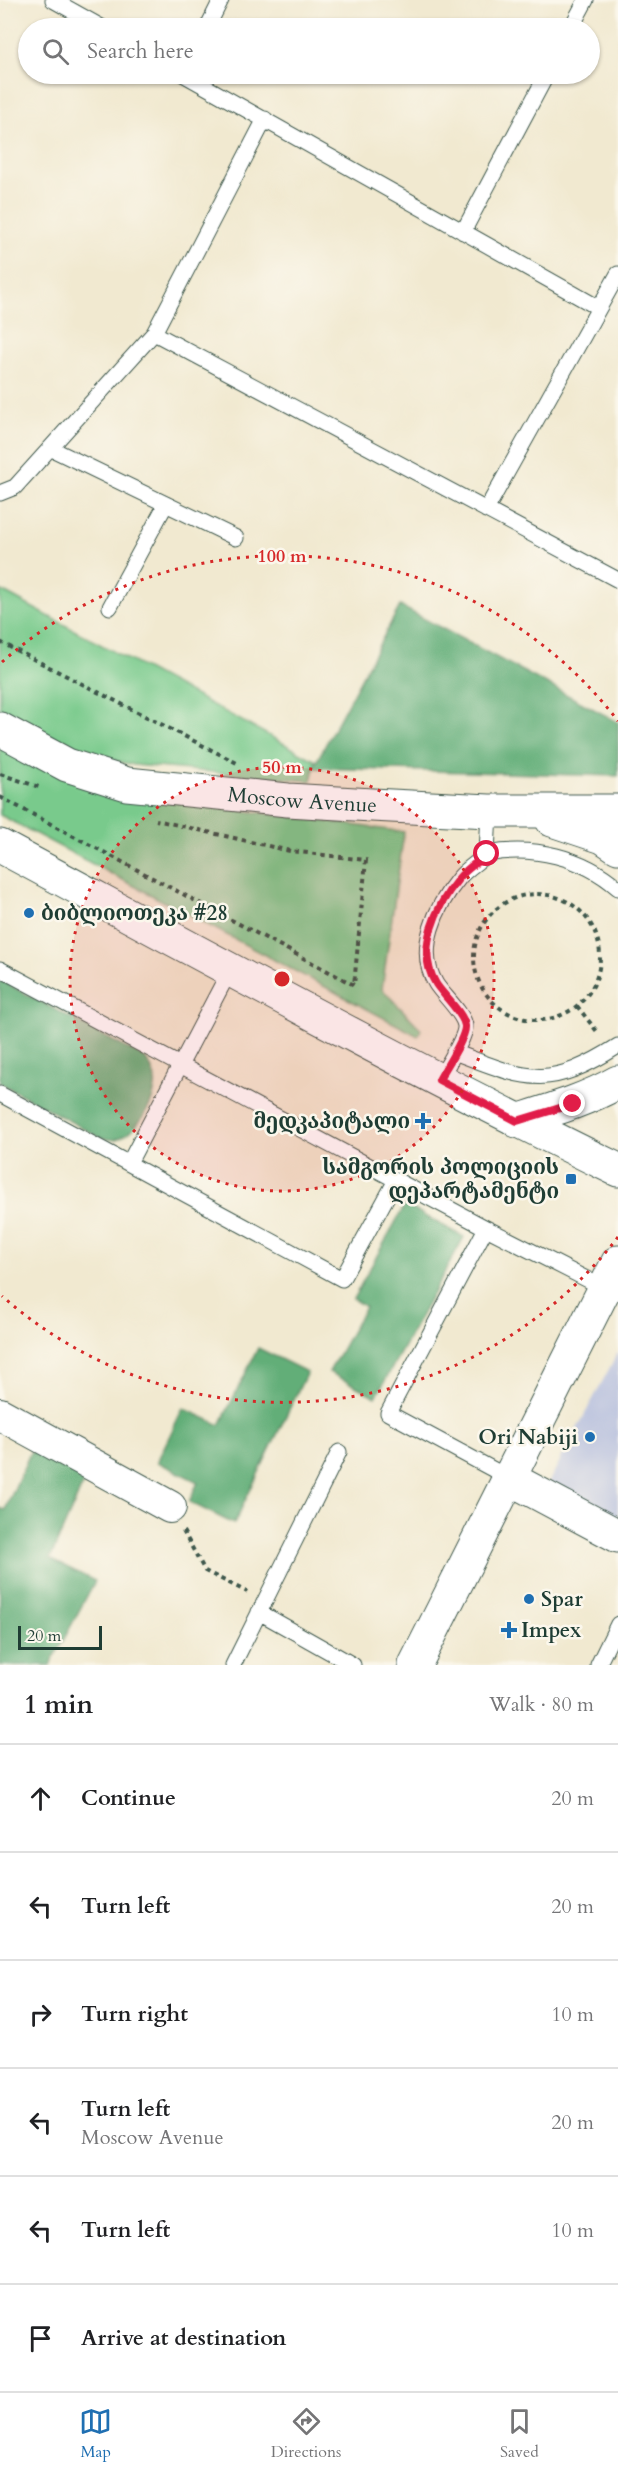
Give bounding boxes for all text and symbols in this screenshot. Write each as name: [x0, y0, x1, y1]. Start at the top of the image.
search box: [18, 18, 600, 84]
icon: search: [39, 35, 72, 68]
text: Search here: [87, 36, 194, 66]
text: 100 m: [257, 544, 307, 569]
text: 50 m: [262, 755, 302, 780]
street label: Moscow Avenue: [226, 780, 378, 820]
route start: [473, 840, 499, 866]
place label: ბიბლიოთეკა #28: [41, 899, 228, 928]
marker: ბიბლიოთეკა #28: [22, 906, 36, 920]
centre of rings: [272, 969, 292, 989]
route end: [559, 1090, 585, 1116]
place label: მედკაპიტალი: [253, 1107, 410, 1136]
marker: მედკაპიტალი: [414, 1112, 432, 1130]
place label: სამგორის პოლიციის დეპარტამენტი: [322, 1153, 559, 1206]
marker: სამგორის პოლიციის დეპარტამენტი: [564, 1172, 578, 1186]
place label: Ori Nabiji: [478, 1423, 578, 1452]
marker: Ori Nabiji: [583, 1430, 597, 1444]
place label: Spar: [541, 1585, 584, 1614]
marker: Spar: [522, 1592, 536, 1606]
place label: Impex: [521, 1616, 582, 1645]
scale bar: [18, 1623, 102, 1650]
marker: Impex: [502, 1623, 516, 1637]
text: 20 m: [27, 1625, 61, 1647]
text: 1 min: [24, 1687, 93, 1722]
text: Walk · 80 m: [489, 1691, 594, 1718]
icon: ahead: [24, 1782, 57, 1815]
text: Continue: [81, 1783, 176, 1813]
text: 20 m: [551, 1785, 594, 1812]
icon: left: [24, 1890, 57, 1923]
text: Turn left: [81, 1891, 170, 1921]
text: 20 m: [551, 1893, 594, 1920]
icon: right: [24, 1998, 57, 2031]
text: Turn right: [81, 1999, 188, 2029]
text: 10 m: [551, 2001, 594, 2028]
text: Turn left: [81, 2094, 170, 2124]
icon: left: [24, 2106, 57, 2139]
text: 20 m: [551, 2109, 594, 2136]
text: Moscow Avenue: [81, 2124, 224, 2151]
icon: left: [24, 2214, 57, 2247]
text: Turn left: [81, 2215, 170, 2245]
text: 10 m: [551, 2217, 594, 2244]
icon: arrive: [24, 2322, 57, 2355]
text: Arrive at destination: [81, 2323, 286, 2353]
tab: Map: [79, 2405, 112, 2463]
tab: Directions: [271, 2405, 341, 2463]
tab: Saved: [500, 2405, 539, 2463]

